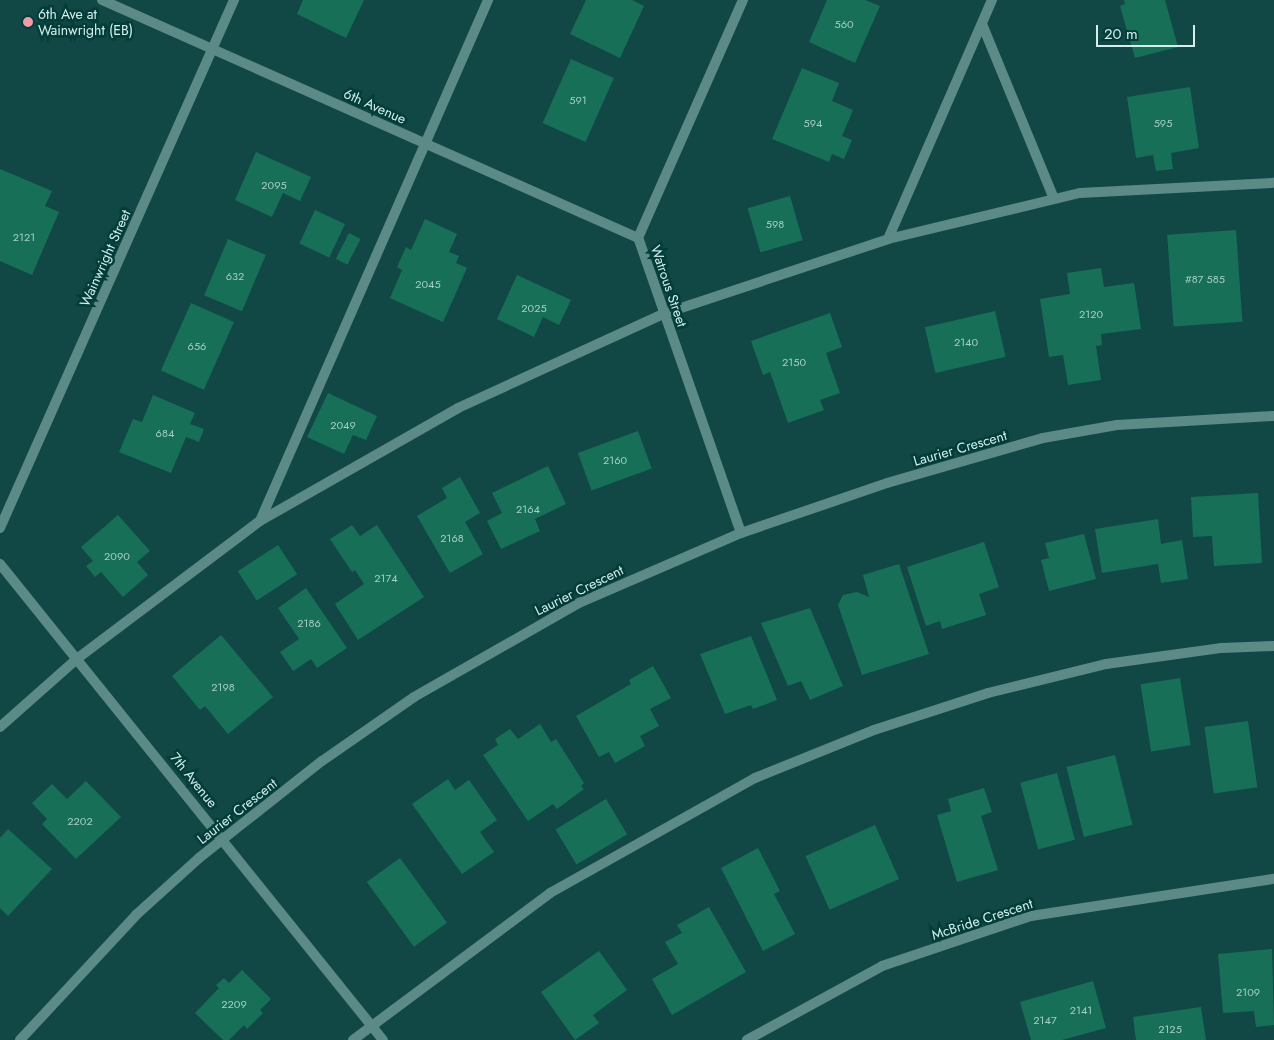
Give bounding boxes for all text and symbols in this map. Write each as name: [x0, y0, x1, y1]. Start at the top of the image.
place label: 6th Ave at Wainwright (EB): [38, 6, 133, 38]
scale bar: [1099, 15, 1198, 47]
marker: 6th Ave at Wainwright (EB): [22, 16, 34, 28]
house number: 560: [834, 17, 854, 31]
text: 20 m: [1104, 23, 1138, 45]
street label: 6th Avenue: [341, 85, 409, 127]
house number: 591: [569, 93, 587, 107]
house number: 594: [804, 116, 822, 130]
house number: 595: [1154, 116, 1172, 130]
house number: 2095: [261, 178, 287, 192]
street label: Wainwright Street: [76, 207, 134, 309]
house number: 598: [766, 217, 784, 231]
house number: 2121: [13, 230, 35, 244]
street label: Watrous Street: [647, 243, 691, 329]
house number: 632: [226, 269, 244, 283]
house number: #87 585: [1185, 272, 1225, 286]
house number: 2045: [415, 277, 441, 291]
house number: 2025: [521, 301, 547, 315]
house number: 2120: [1079, 307, 1103, 321]
house number: 2140: [954, 335, 978, 349]
house number: 656: [188, 339, 206, 353]
house number: 2150: [782, 355, 806, 369]
house number: 2049: [330, 418, 356, 432]
house number: 684: [156, 426, 174, 440]
street label: Laurier Crescent: [911, 427, 1009, 469]
house number: 2160: [603, 453, 627, 467]
house number: 2164: [516, 502, 540, 516]
house number: 2168: [440, 531, 464, 545]
house number: 2090: [104, 549, 130, 563]
street label: Laurier Crescent: [532, 561, 626, 619]
house number: 2174: [374, 571, 398, 585]
house number: 2186: [297, 616, 321, 630]
house number: 2198: [211, 680, 235, 694]
street label: 7th Avenue: [167, 749, 221, 811]
street label: Laurier Crescent: [194, 775, 280, 847]
house number: 2202: [67, 814, 93, 828]
street label: McBride Crescent: [929, 895, 1035, 943]
house number: 2109: [1236, 985, 1260, 999]
house number: 2209: [221, 997, 247, 1011]
house number: 2141: [1070, 1003, 1092, 1017]
house number: 2147: [1033, 1013, 1057, 1027]
house number: 2125: [1158, 1022, 1182, 1036]

